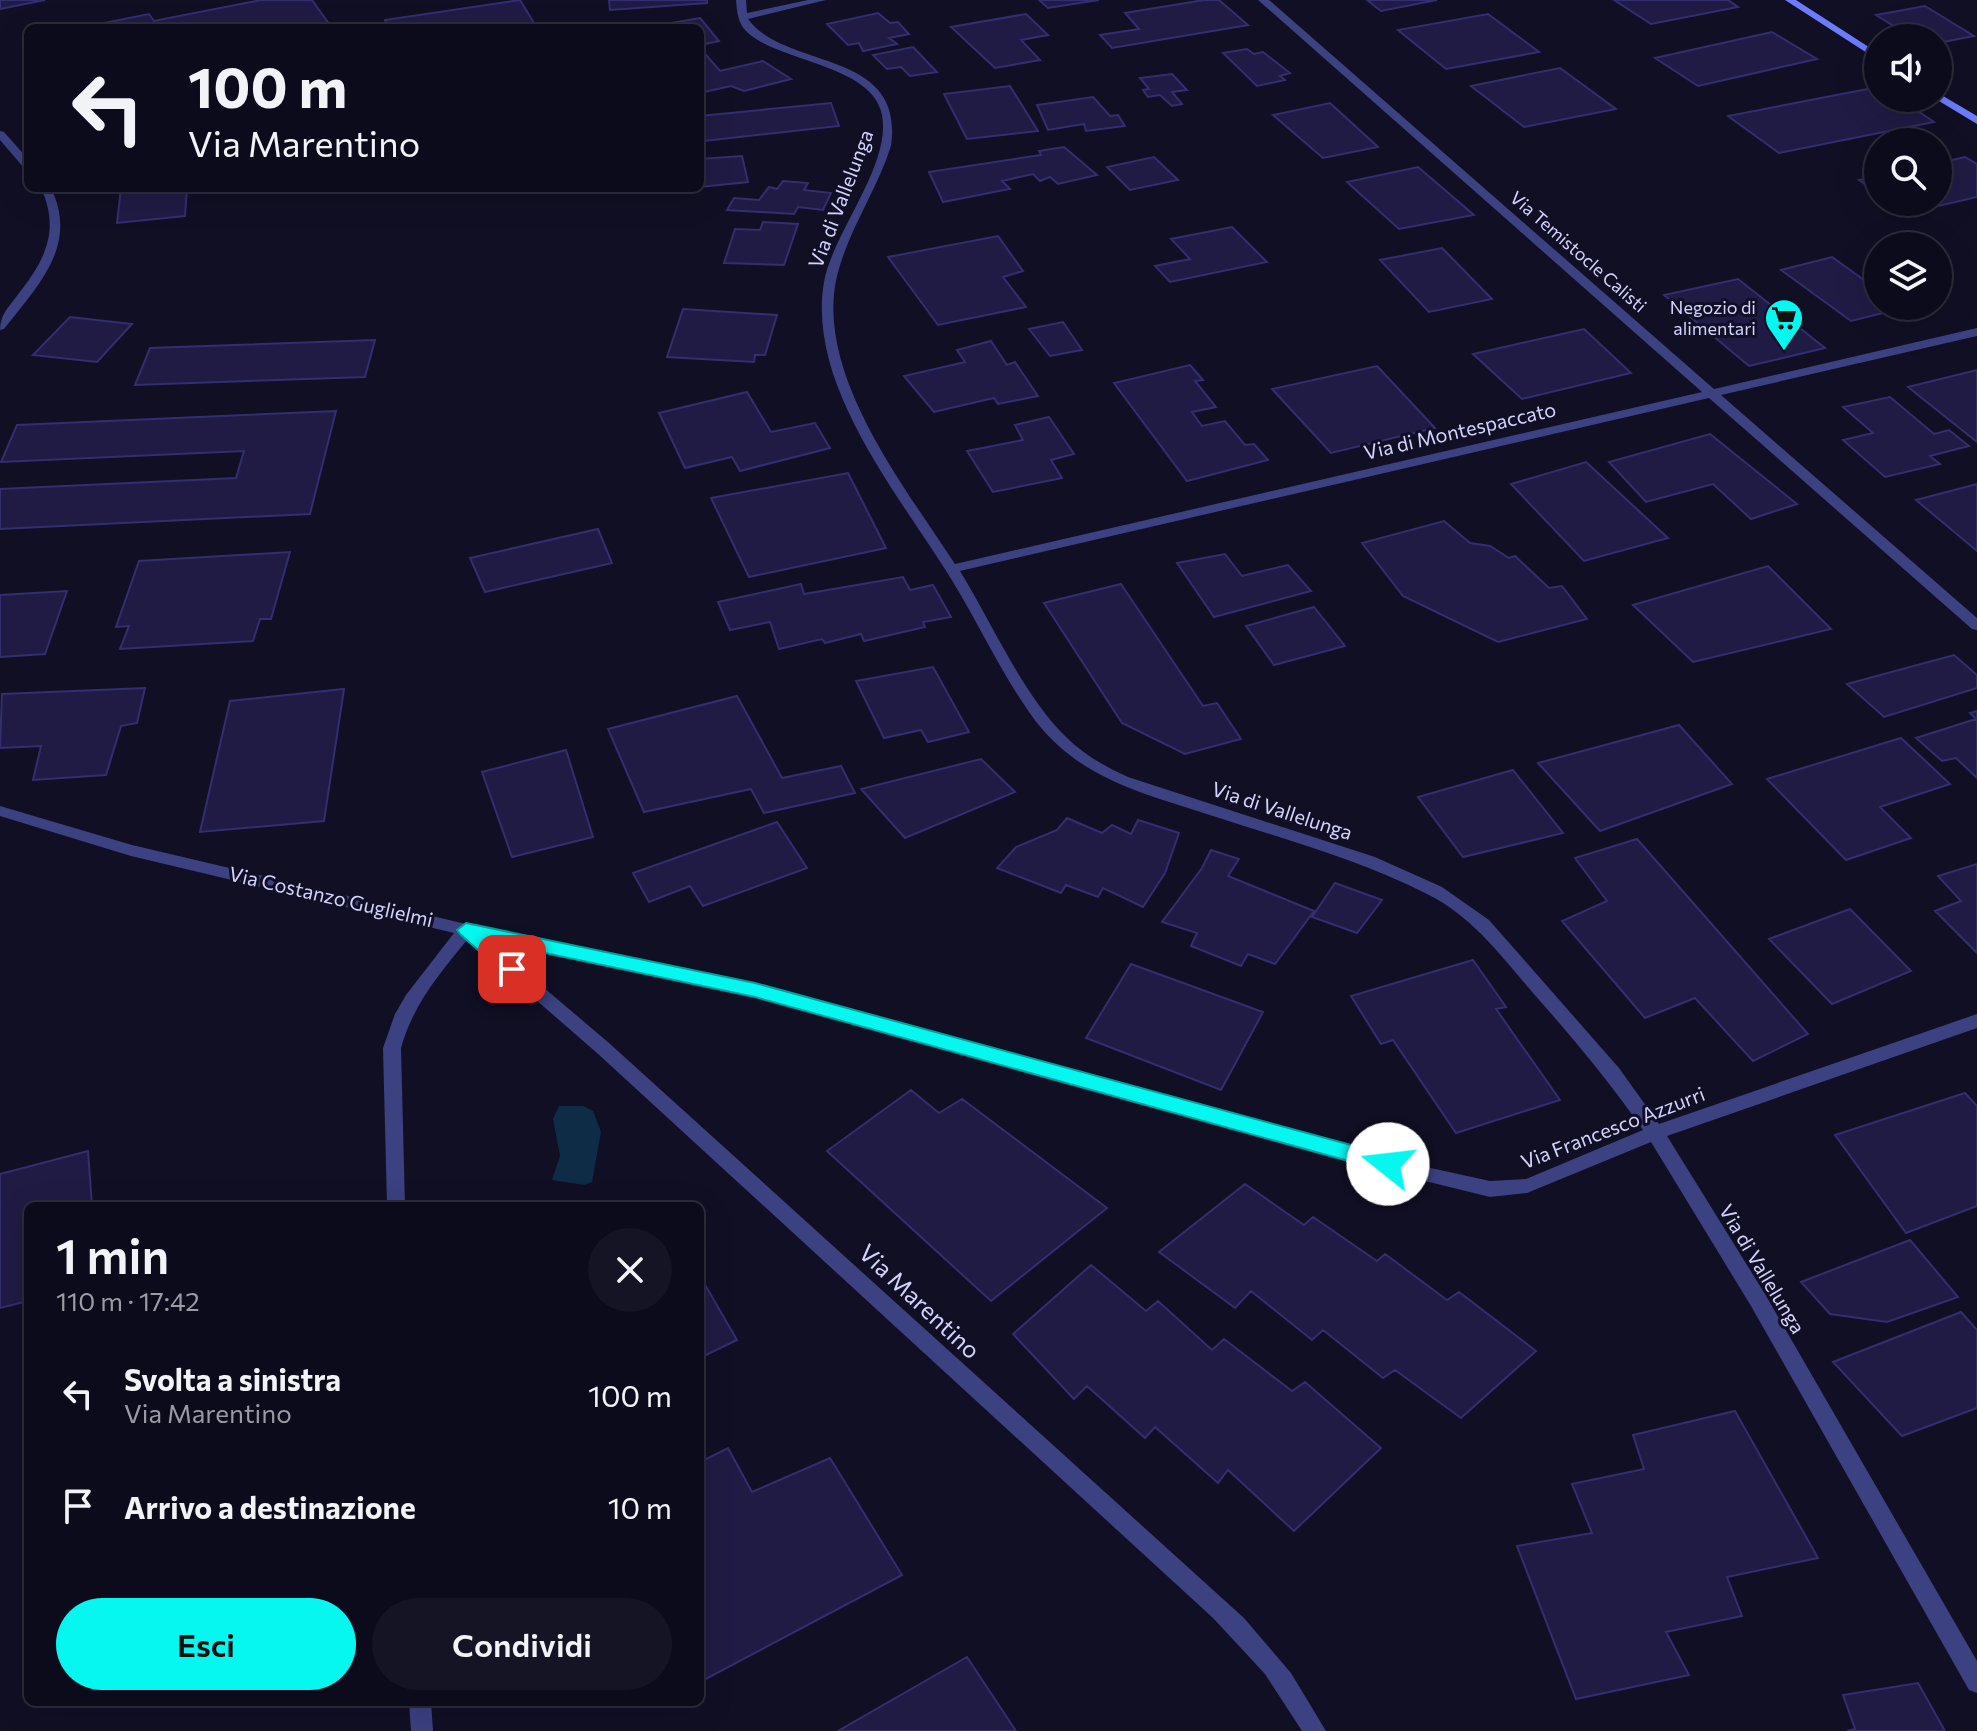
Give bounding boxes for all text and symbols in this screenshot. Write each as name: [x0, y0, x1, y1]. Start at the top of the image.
map controls: [1864, 24, 1952, 320]
button: sound: [1864, 24, 1952, 112]
text: 100 m: [188, 51, 347, 120]
icon: left: [56, 56, 160, 160]
text: Via Marentino: [188, 120, 420, 164]
street label: Via di Vallelunga: [803, 126, 878, 271]
button: search: [1864, 128, 1952, 216]
street label: Via Temistocle Calisti: [1506, 186, 1651, 316]
button: layers: [1864, 232, 1952, 320]
place label: Negozio di alimentari: [1670, 296, 1756, 339]
supermarket icon: Negozio di alimentari: [1763, 297, 1805, 352]
street label: Via di Montespaccato: [1361, 396, 1558, 464]
street label: Via di Vallelunga: [1209, 776, 1356, 844]
street label: Via Costanzo Guglielmi: [227, 861, 436, 931]
pin: [478, 935, 546, 1003]
icon: arrive: [490, 947, 534, 991]
street label: Via Francesco Azzurri: [1517, 1081, 1708, 1173]
position arrow: [1346, 1122, 1430, 1206]
street label: Via di Vallelunga: [1715, 1200, 1811, 1337]
text: 1 min: [56, 1225, 169, 1284]
button: close: [588, 1228, 672, 1312]
street label: Via Marentino: [854, 1238, 987, 1364]
text: 110 m · 17:42: [56, 1285, 200, 1316]
text: Svolta a sinistra: [124, 1360, 341, 1397]
icon: left: [56, 1372, 100, 1416]
text: 100 m: [588, 1376, 672, 1413]
text: Via Marentino: [124, 1397, 292, 1428]
icon: arrive: [56, 1484, 100, 1528]
text: Arrivo a destinazione: [124, 1488, 416, 1525]
text: 10 m: [608, 1488, 672, 1525]
button: Esci: [56, 1598, 356, 1690]
button: Condividi: [372, 1598, 672, 1690]

